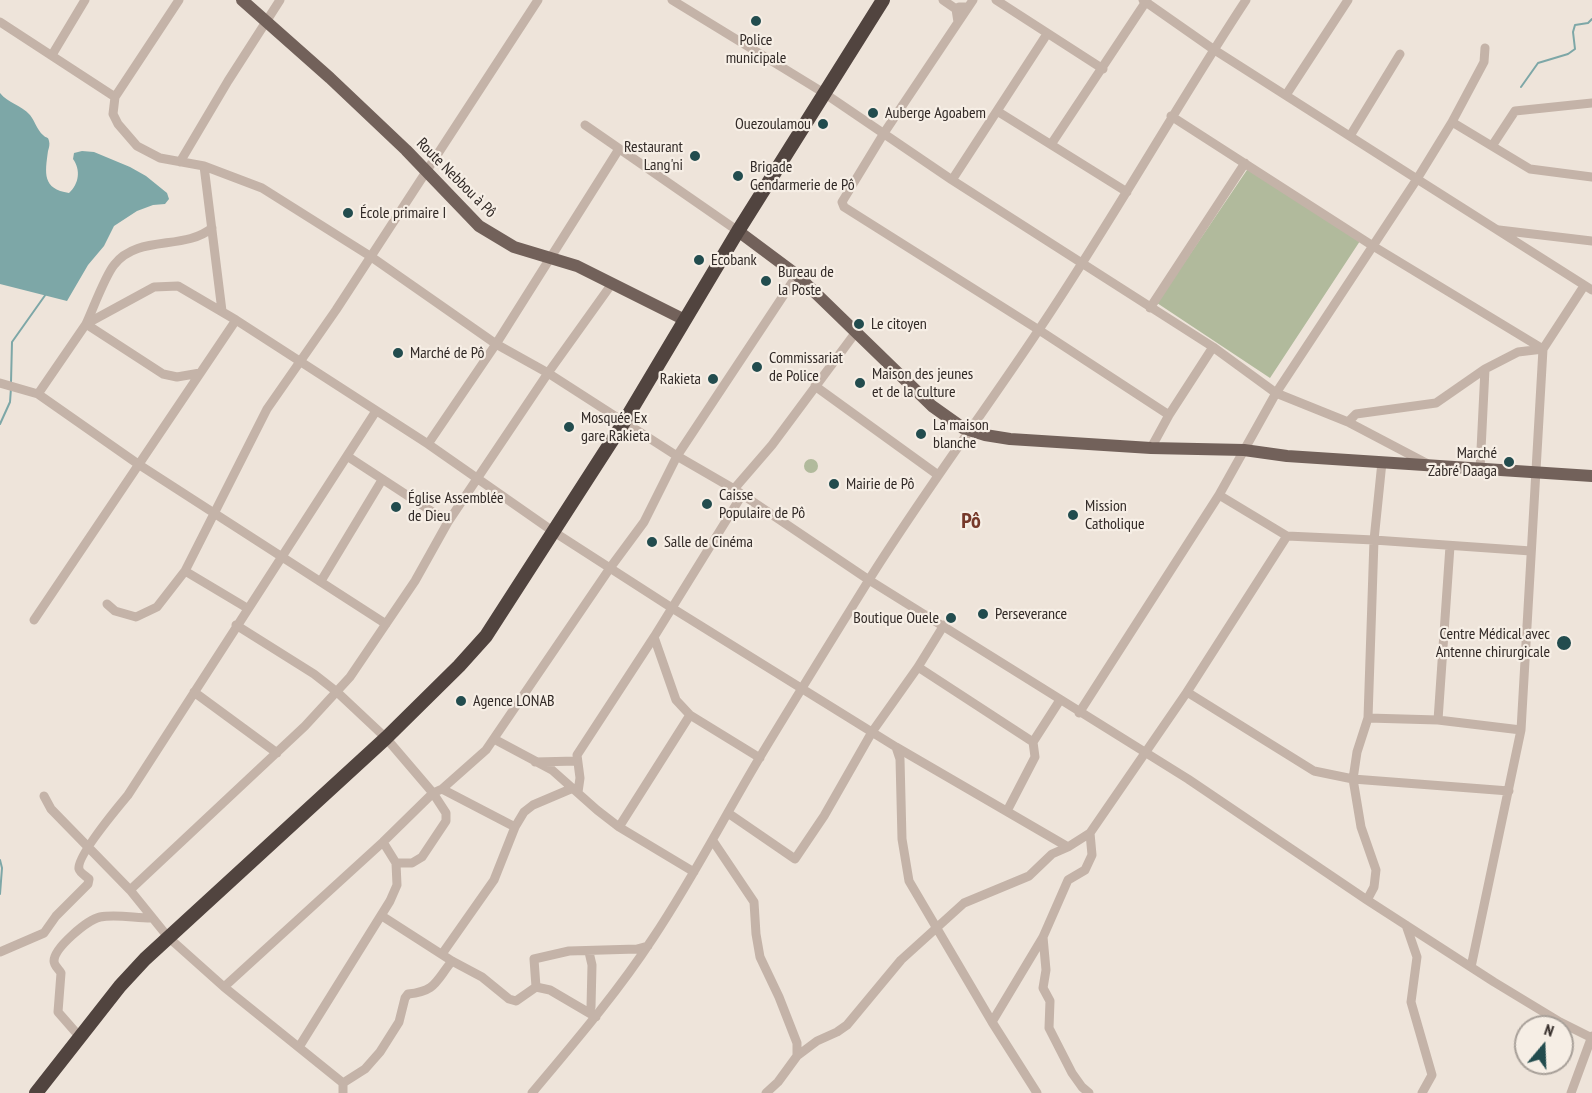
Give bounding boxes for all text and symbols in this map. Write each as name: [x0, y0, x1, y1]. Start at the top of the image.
marker: Police municipale: [749, 14, 763, 28]
place label: Police municipale: [726, 30, 786, 68]
place label: Auberge Agoabem: [885, 103, 986, 123]
marker: Auberge Agoabem: [866, 106, 880, 120]
place label: Ouezoulamou: [735, 114, 811, 134]
marker: Ouezoulamou: [816, 117, 830, 131]
street label: Route Nebbou à Pô: [412, 134, 500, 222]
place label: Restaurant Lang'ni: [624, 137, 683, 175]
marker: Restaurant Lang'ni: [688, 149, 702, 163]
place label: Brigade Gendarmerie de Pô: [750, 157, 855, 195]
marker: Brigade Gendarmerie de Pô: [731, 169, 745, 183]
place label: École primaire I: [360, 203, 446, 223]
marker: École primaire I: [341, 206, 355, 220]
place label: Ecobank: [711, 250, 757, 270]
marker: Ecobank: [692, 253, 706, 267]
place label: Bureau de la Poste: [778, 262, 834, 300]
marker: Bureau de la Poste: [759, 274, 773, 288]
place label: Le citoyen: [871, 314, 927, 334]
marker: Le citoyen: [852, 317, 866, 331]
place label: Marché de Pô: [410, 343, 484, 363]
marker: Marché de Pô: [391, 346, 405, 360]
place label: Commissariat de Police: [769, 348, 843, 386]
marker: Commissariat de Police: [750, 360, 764, 374]
place label: Maison des jeunes et de la culture: [872, 364, 973, 402]
place label: Rakieta: [660, 369, 701, 389]
marker: Rakieta: [706, 372, 720, 386]
marker: Maison des jeunes et de la culture: [853, 376, 867, 390]
place label: Mosquée Ex gare Rakieta: [581, 408, 650, 446]
place label: La maison blanche: [933, 415, 989, 453]
marker: Mosquée Ex gare Rakieta: [562, 420, 576, 434]
marker: La maison blanche: [914, 427, 928, 441]
place label: Marché Zabré Daaga: [1428, 443, 1497, 481]
marker: Marché Zabré Daaga: [1502, 455, 1516, 469]
place label: Mairie de Pô: [846, 474, 915, 494]
marker: Mairie de Pô: [827, 477, 841, 491]
place label: Caisse Populaire de Pô: [719, 485, 805, 523]
place label: Église Assemblée de Dieu: [408, 488, 504, 526]
place label: Mission Catholique: [1085, 496, 1145, 534]
marker: Caisse Populaire de Pô: [700, 497, 714, 511]
marker: Église Assemblée de Dieu: [389, 500, 403, 514]
marker: Mission Catholique: [1066, 508, 1080, 522]
district label: Pô: [961, 509, 981, 535]
place label: Salle de Cinéma: [664, 532, 753, 552]
marker: Salle de Cinéma: [645, 535, 659, 549]
place label: Perseverance: [995, 604, 1067, 624]
marker: Perseverance: [976, 607, 990, 621]
place label: Boutique Ouele: [853, 608, 939, 628]
marker: Boutique Ouele: [944, 611, 958, 625]
place label: Centre Médical avec Antenne chirurgicale: [1436, 624, 1550, 662]
marker: Centre Médical avec Antenne chirurgicale: [1555, 634, 1573, 652]
place label: Agence LONAB: [473, 691, 555, 711]
marker: Agence LONAB: [454, 694, 468, 708]
north arrow: [1514, 1015, 1574, 1075]
text: N: [1542, 1019, 1557, 1041]

